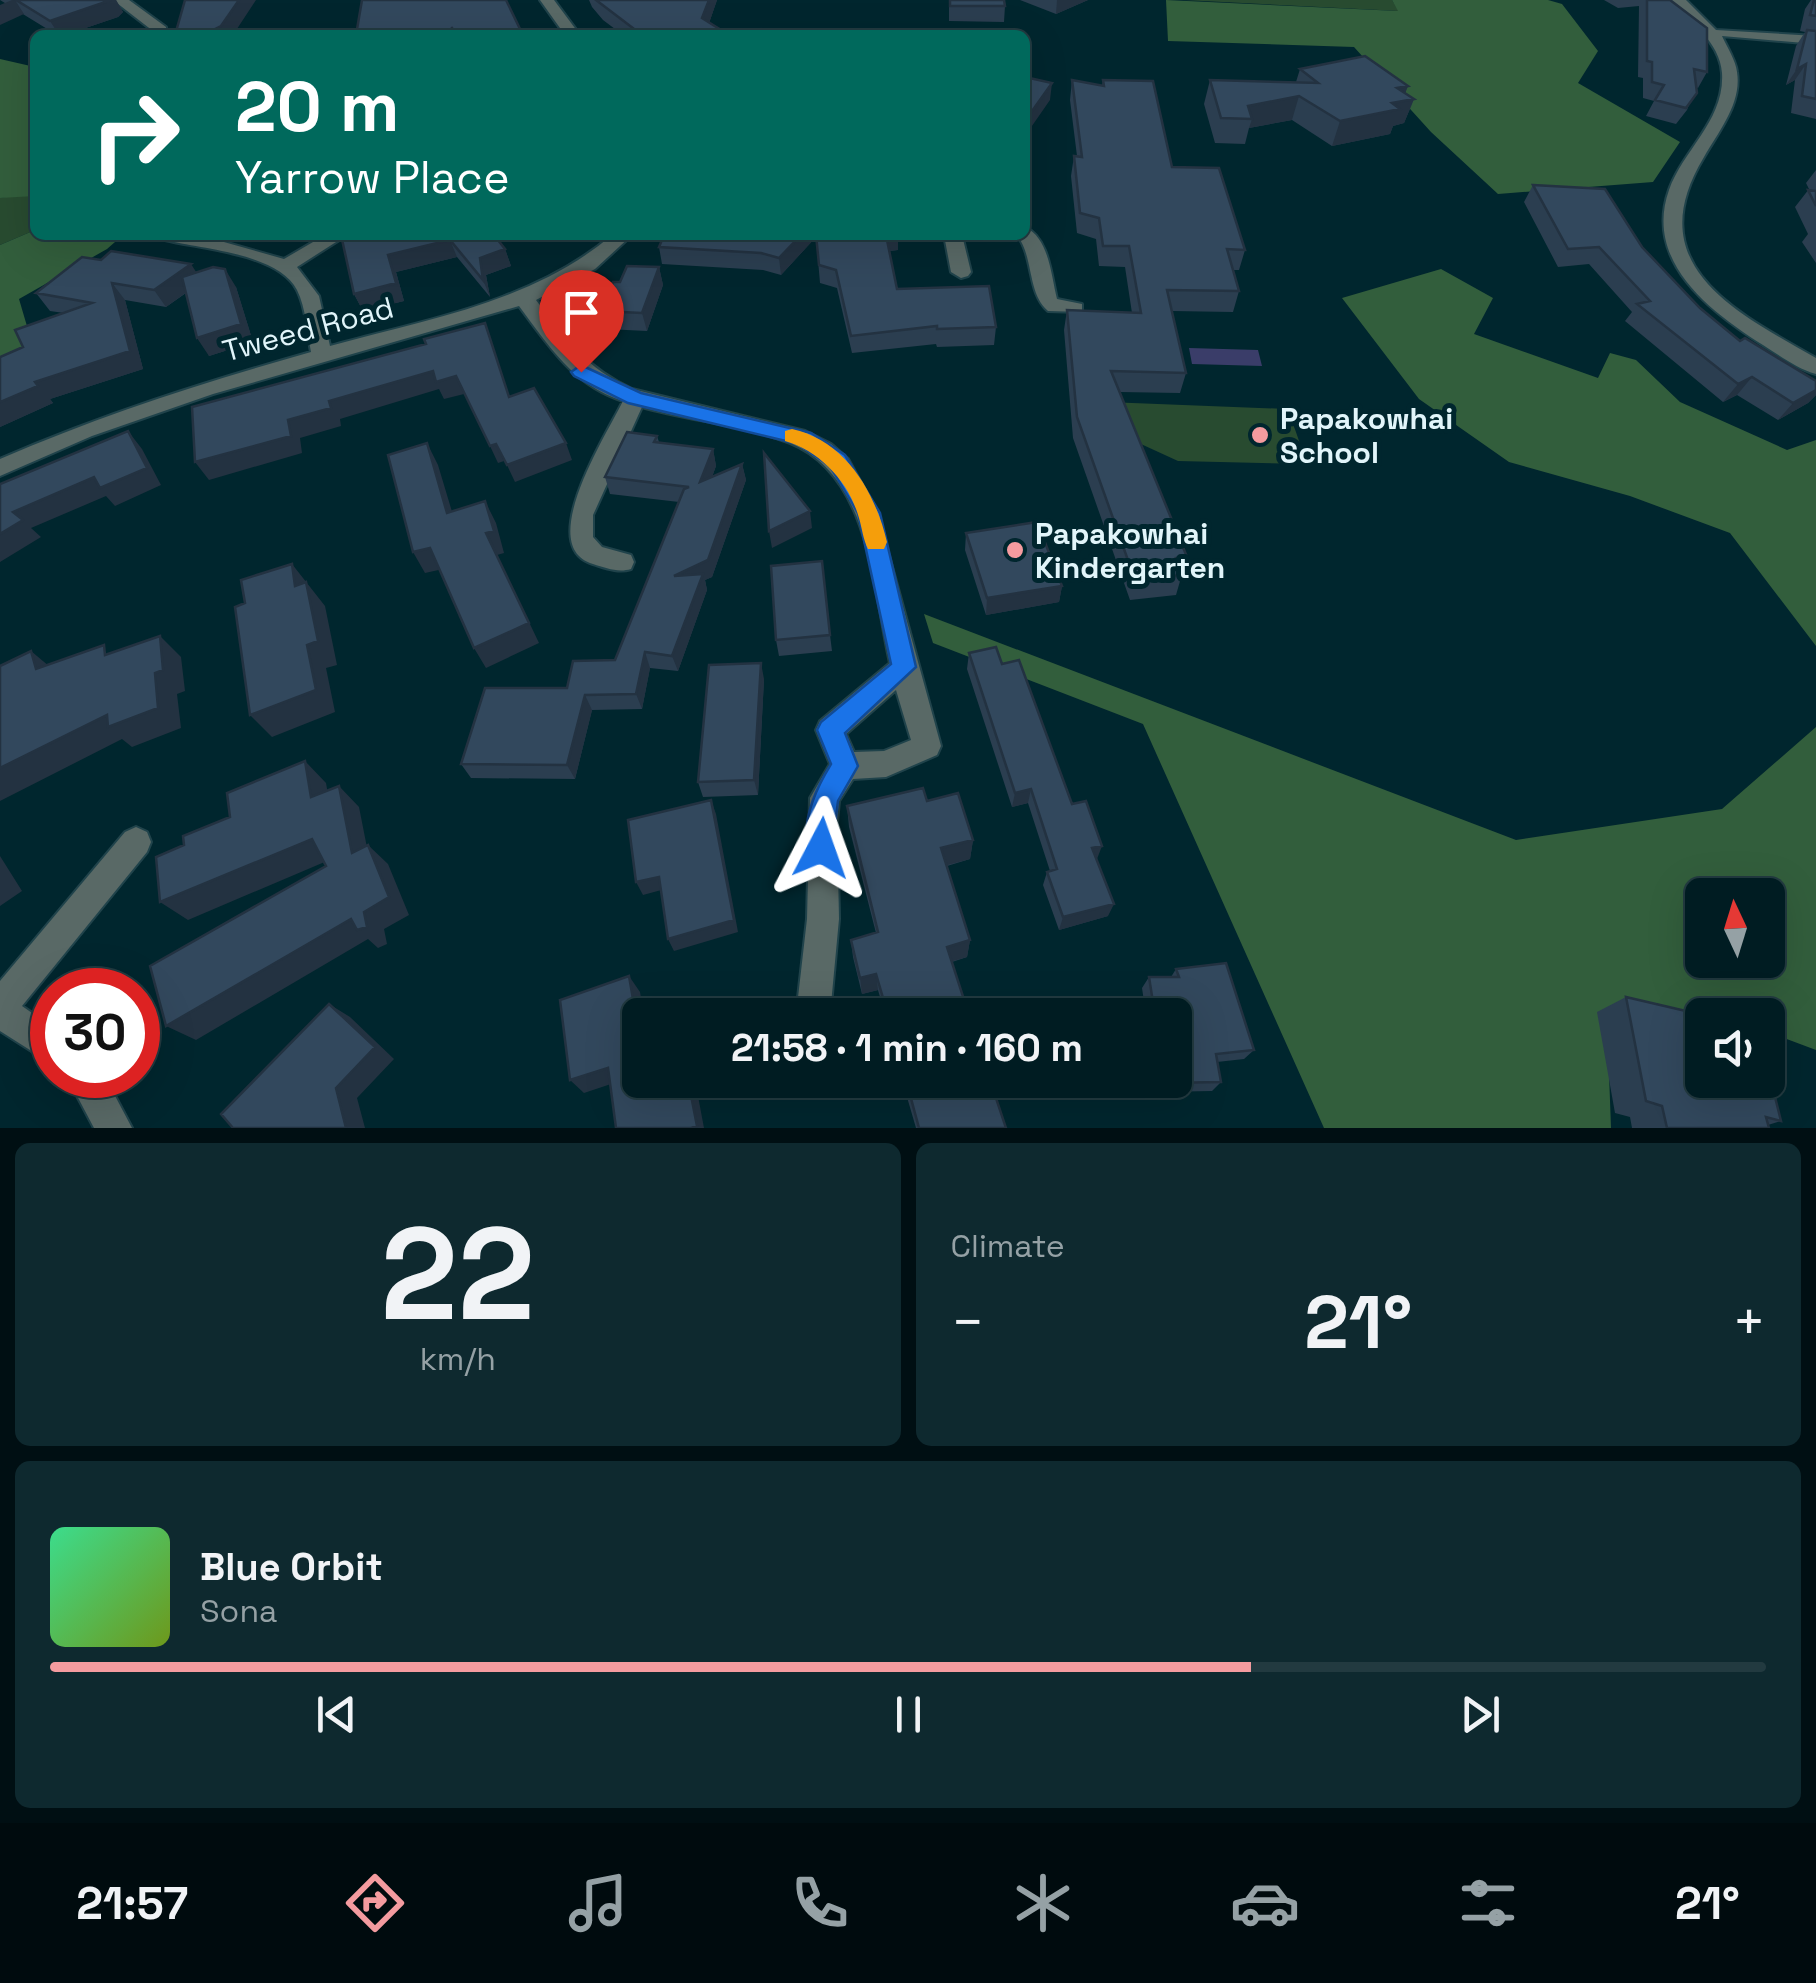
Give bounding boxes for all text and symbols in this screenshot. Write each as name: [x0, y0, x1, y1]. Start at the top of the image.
text: 20 m: [235, 62, 400, 151]
icon: right: [70, 70, 200, 200]
text: Yarrow Place: [235, 149, 510, 206]
pin: [539, 270, 624, 373]
icon: arrive: [554, 285, 609, 340]
street label: Tweed Road: [218, 287, 398, 371]
place label: Papakowhai School: [1280, 399, 1453, 472]
marker: Papakowhai School: [1249, 424, 1271, 446]
place label: Papakowhai Kindergarten: [1035, 514, 1225, 587]
marker: Papakowhai Kindergarten: [1004, 539, 1026, 561]
position arrow: [769, 796, 873, 900]
north arrow: [1685, 878, 1785, 978]
map controls: [1685, 878, 1785, 1098]
speed limit sign: 30: [30, 968, 160, 1098]
button: sound: [1685, 998, 1785, 1098]
text: 21:58 · 1 min · 160 m: [731, 1024, 1083, 1072]
text: 22: [381, 1191, 535, 1357]
text: Climate: [951, 1226, 1065, 1266]
text: 21°: [1304, 1274, 1412, 1370]
text: −: [951, 1287, 985, 1357]
text: +: [1732, 1287, 1766, 1357]
text: km/h: [420, 1339, 496, 1379]
text: Blue Orbit: [200, 1543, 383, 1591]
text: Sona: [200, 1591, 277, 1631]
icon: previous: [309, 1687, 364, 1742]
icon: pause: [881, 1687, 936, 1742]
icon: next: [1453, 1687, 1508, 1742]
icon: directions: [340, 1868, 410, 1938]
icon: music: [563, 1868, 633, 1938]
icon: phone: [785, 1868, 855, 1938]
icon: climate: [1008, 1868, 1078, 1938]
icon: car: [1230, 1868, 1300, 1938]
icon: filters: [1453, 1868, 1523, 1938]
text: 21:57: [76, 1875, 188, 1932]
text: 21°: [1675, 1875, 1740, 1932]

